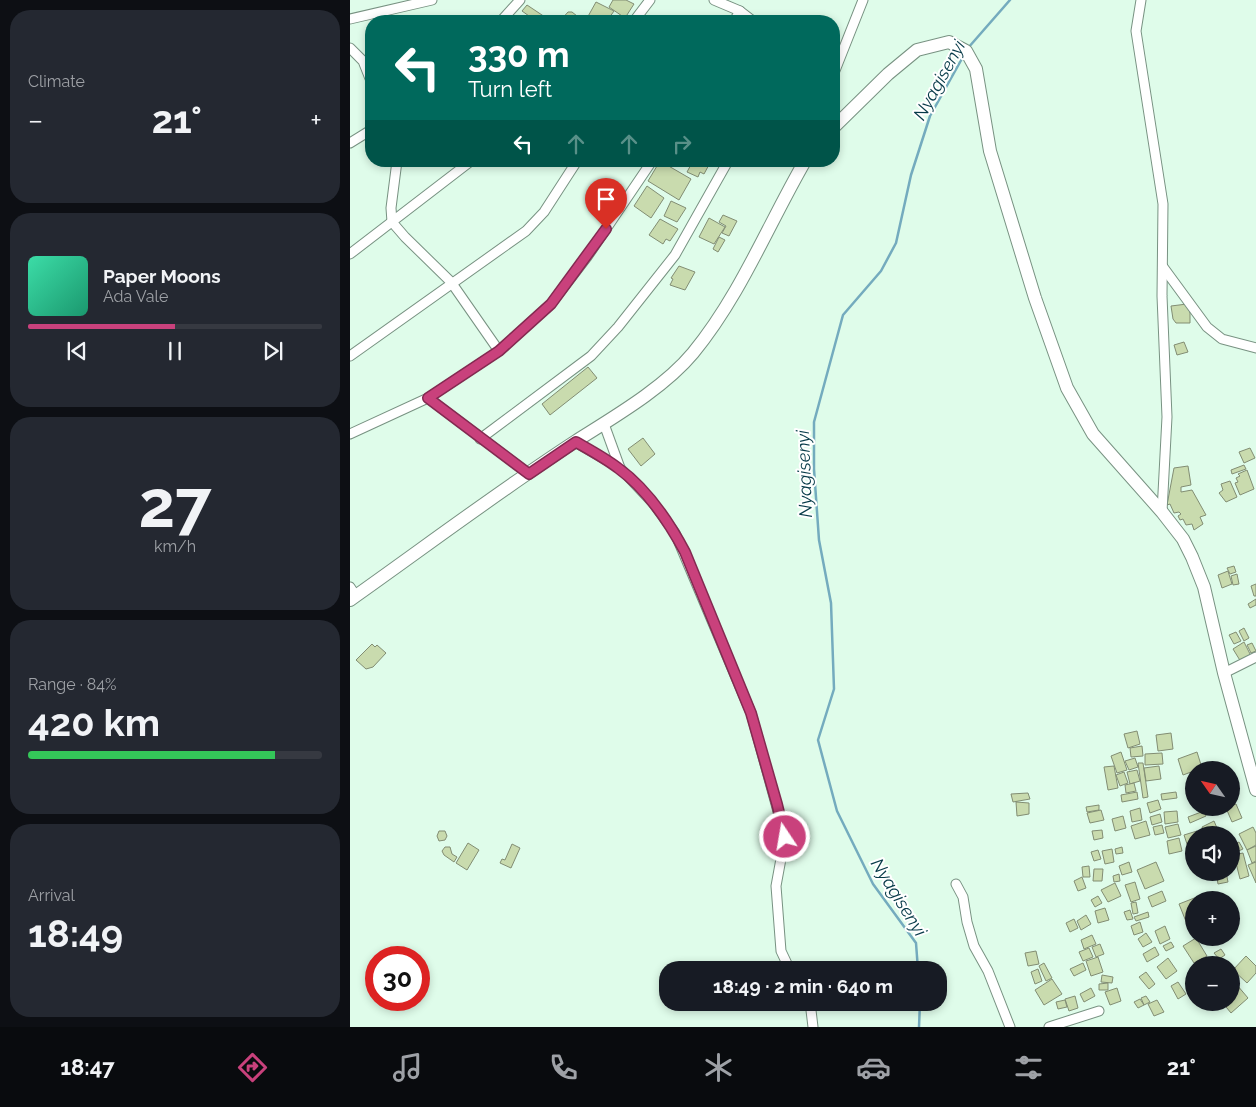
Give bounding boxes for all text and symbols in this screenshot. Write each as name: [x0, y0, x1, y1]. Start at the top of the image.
text: 330 m: [468, 34, 570, 75]
icon: left: [385, 35, 450, 100]
water label: Nyagisenyi: [909, 36, 970, 123]
text: Climate: [28, 72, 85, 91]
text: Turn left: [468, 76, 552, 102]
text: 21°: [152, 97, 202, 142]
text: −: [28, 104, 43, 137]
text: +: [310, 104, 322, 137]
icon: left: [509, 130, 537, 158]
icon: ahead: [562, 130, 590, 158]
icon: ahead: [615, 130, 643, 158]
icon: right: [668, 130, 696, 158]
pin: [585, 178, 627, 229]
icon: arrive: [592, 185, 620, 213]
text: Paper Moons: [103, 265, 221, 287]
text: Ada Vale: [103, 287, 168, 306]
icon: previous: [63, 337, 91, 365]
icon: pause: [161, 337, 189, 365]
icon: next: [259, 337, 287, 365]
water label: Nyagisenyi: [792, 429, 816, 518]
text: 27: [138, 466, 212, 542]
text: km/h: [154, 537, 196, 556]
text: Range · 84%: [28, 675, 117, 694]
text: 420 km: [28, 700, 160, 745]
north arrow: [1185, 761, 1240, 816]
map controls: [1185, 761, 1240, 1011]
position arrow: [758, 810, 810, 862]
button: sound: [1185, 826, 1240, 881]
water label: Nyagisenyi: [867, 854, 932, 941]
text: Arrival: [28, 886, 75, 905]
button: +: [1185, 891, 1240, 946]
text: 18:49: [28, 911, 123, 956]
speed limit sign: 30: [365, 946, 430, 1011]
button: −: [1185, 956, 1240, 1011]
text: 18:49 · 2 min · 640 m: [713, 975, 893, 997]
icon: directions: [235, 1050, 270, 1085]
icon: music: [390, 1050, 425, 1085]
icon: phone: [546, 1050, 581, 1085]
icon: climate: [701, 1050, 736, 1085]
icon: car: [856, 1050, 891, 1085]
icon: filters: [1011, 1050, 1046, 1085]
text: 18:47: [60, 1054, 115, 1080]
text: 21°: [1167, 1054, 1196, 1080]

